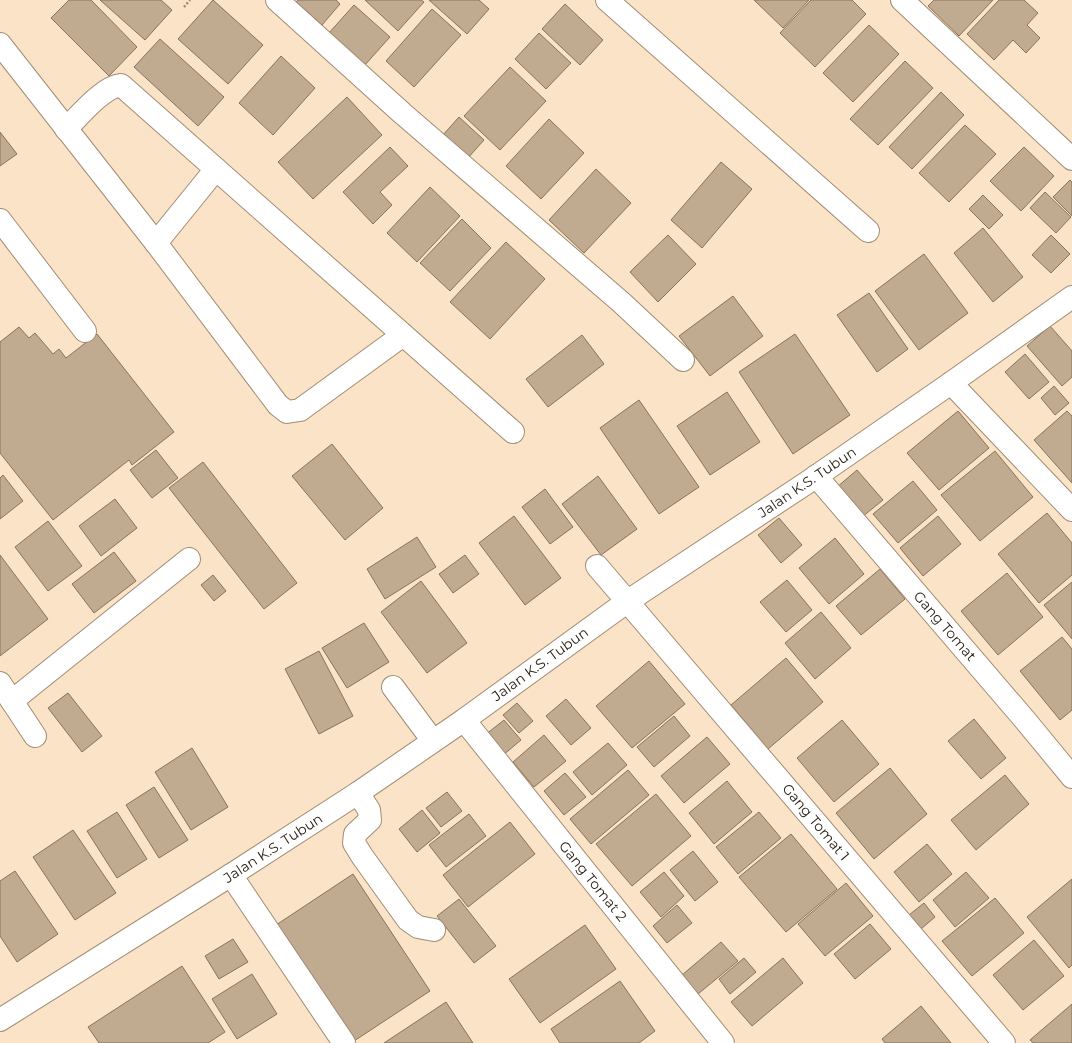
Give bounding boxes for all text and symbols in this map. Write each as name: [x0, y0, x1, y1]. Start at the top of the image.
street label: Jalan K.S. Tubun: [754, 442, 860, 522]
street label: Gang Tomat: [910, 587, 980, 665]
street label: Jalan K.S. Tubun: [488, 623, 592, 706]
street label: Gang Tomat 1: [778, 780, 854, 864]
street label: Jalan K.S. Tubun: [219, 809, 326, 887]
street label: Gang Tomat 2: [555, 837, 631, 925]

